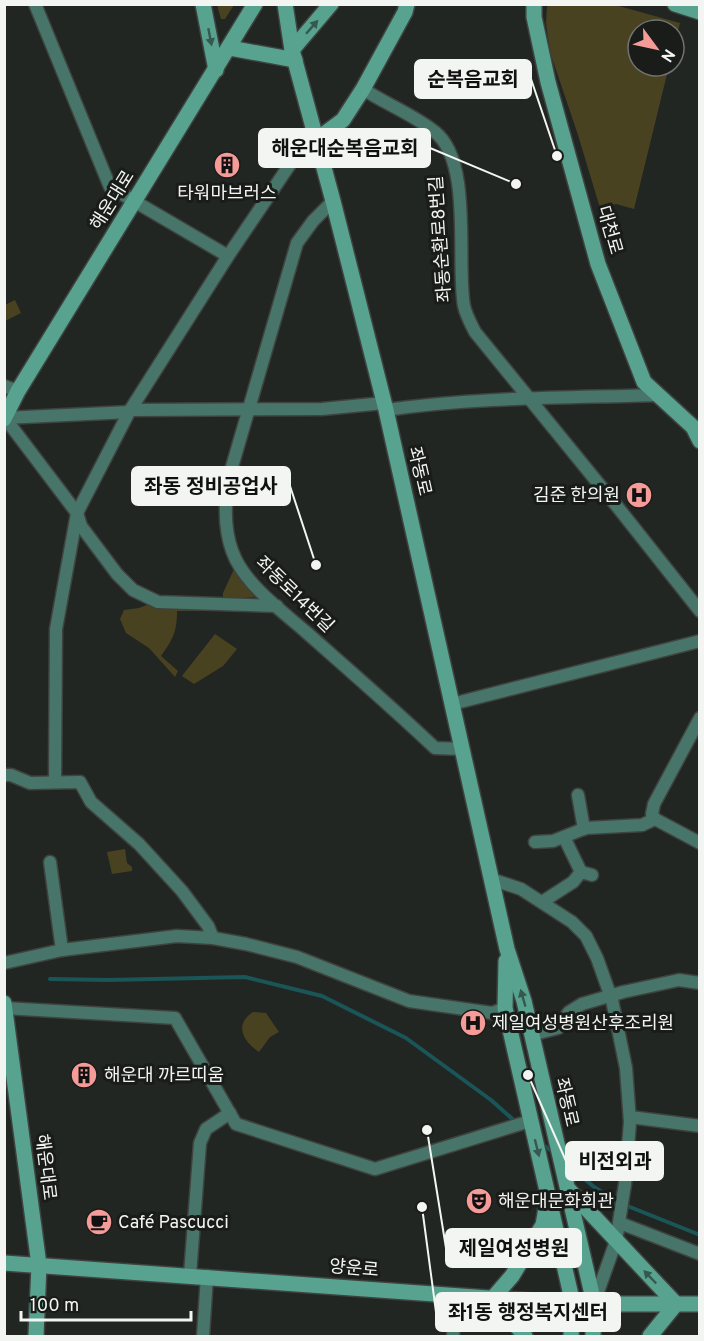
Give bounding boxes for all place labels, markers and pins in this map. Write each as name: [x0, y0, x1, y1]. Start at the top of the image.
callout: 순복음교회: [415, 60, 531, 98]
callout: 해운대순복음교회: [259, 129, 430, 167]
building icon: 타워마브러스: [212, 150, 242, 180]
place label: 타워마브러스: [177, 183, 277, 206]
callout: 좌동 정비공업사: [132, 467, 290, 505]
hospital icon: 김준 한의원: [624, 480, 654, 510]
place label: 김준 한의원: [533, 485, 620, 508]
hospital icon: 제일여성병원산후조리원: [458, 1008, 488, 1038]
place label: 제일여성병원산후조리원: [492, 1013, 674, 1036]
building icon: 해운대 까르띠움: [69, 1060, 99, 1090]
place label: 해운대 까르띠움: [104, 1065, 224, 1088]
callout: 비전외과: [566, 1142, 663, 1180]
theatre icon: 해운대문화회관: [464, 1186, 494, 1216]
place label: 해운대문화회관: [498, 1191, 614, 1214]
cafe icon: Café Pascucci: [84, 1207, 114, 1237]
place label: Café Pascucci: [118, 1212, 229, 1235]
callout: 제일여성병원: [446, 1229, 581, 1267]
callout: 좌1동 행정복지센터: [436, 1293, 620, 1331]

